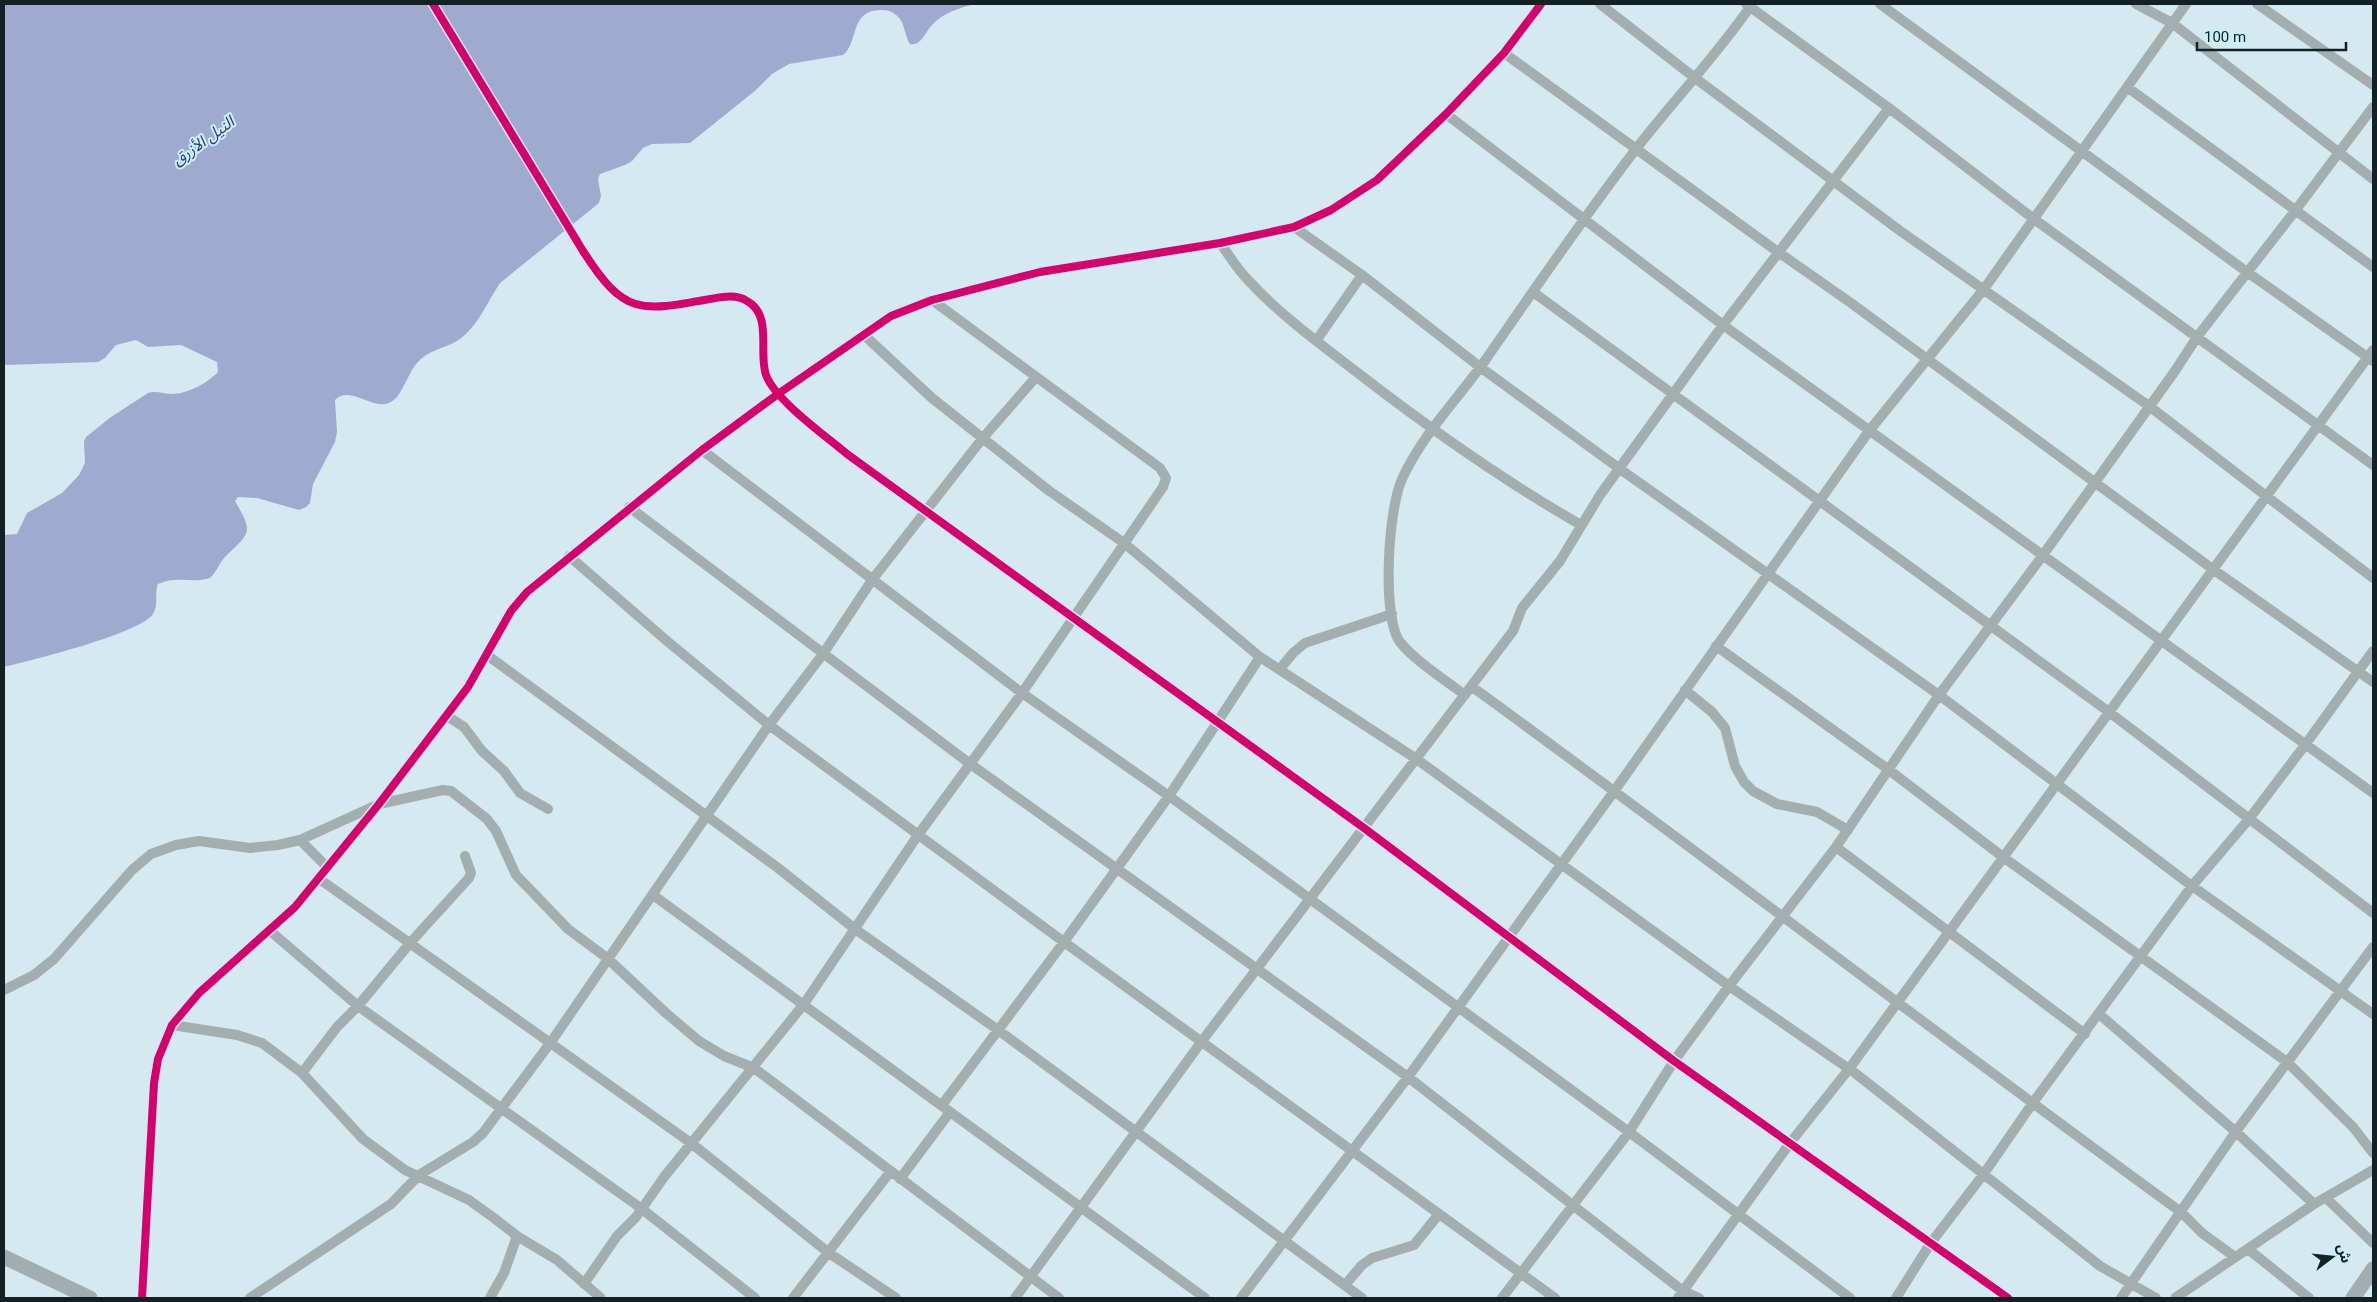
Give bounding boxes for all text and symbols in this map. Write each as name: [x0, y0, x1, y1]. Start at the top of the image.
scale bar: [2197, 20, 2346, 52]
text: 100 m: [2204, 28, 2246, 46]
water label: النيل الأزرق: [168, 111, 239, 170]
north arrow: [2307, 1232, 2357, 1282]
text: ش: [2334, 1242, 2355, 1265]

